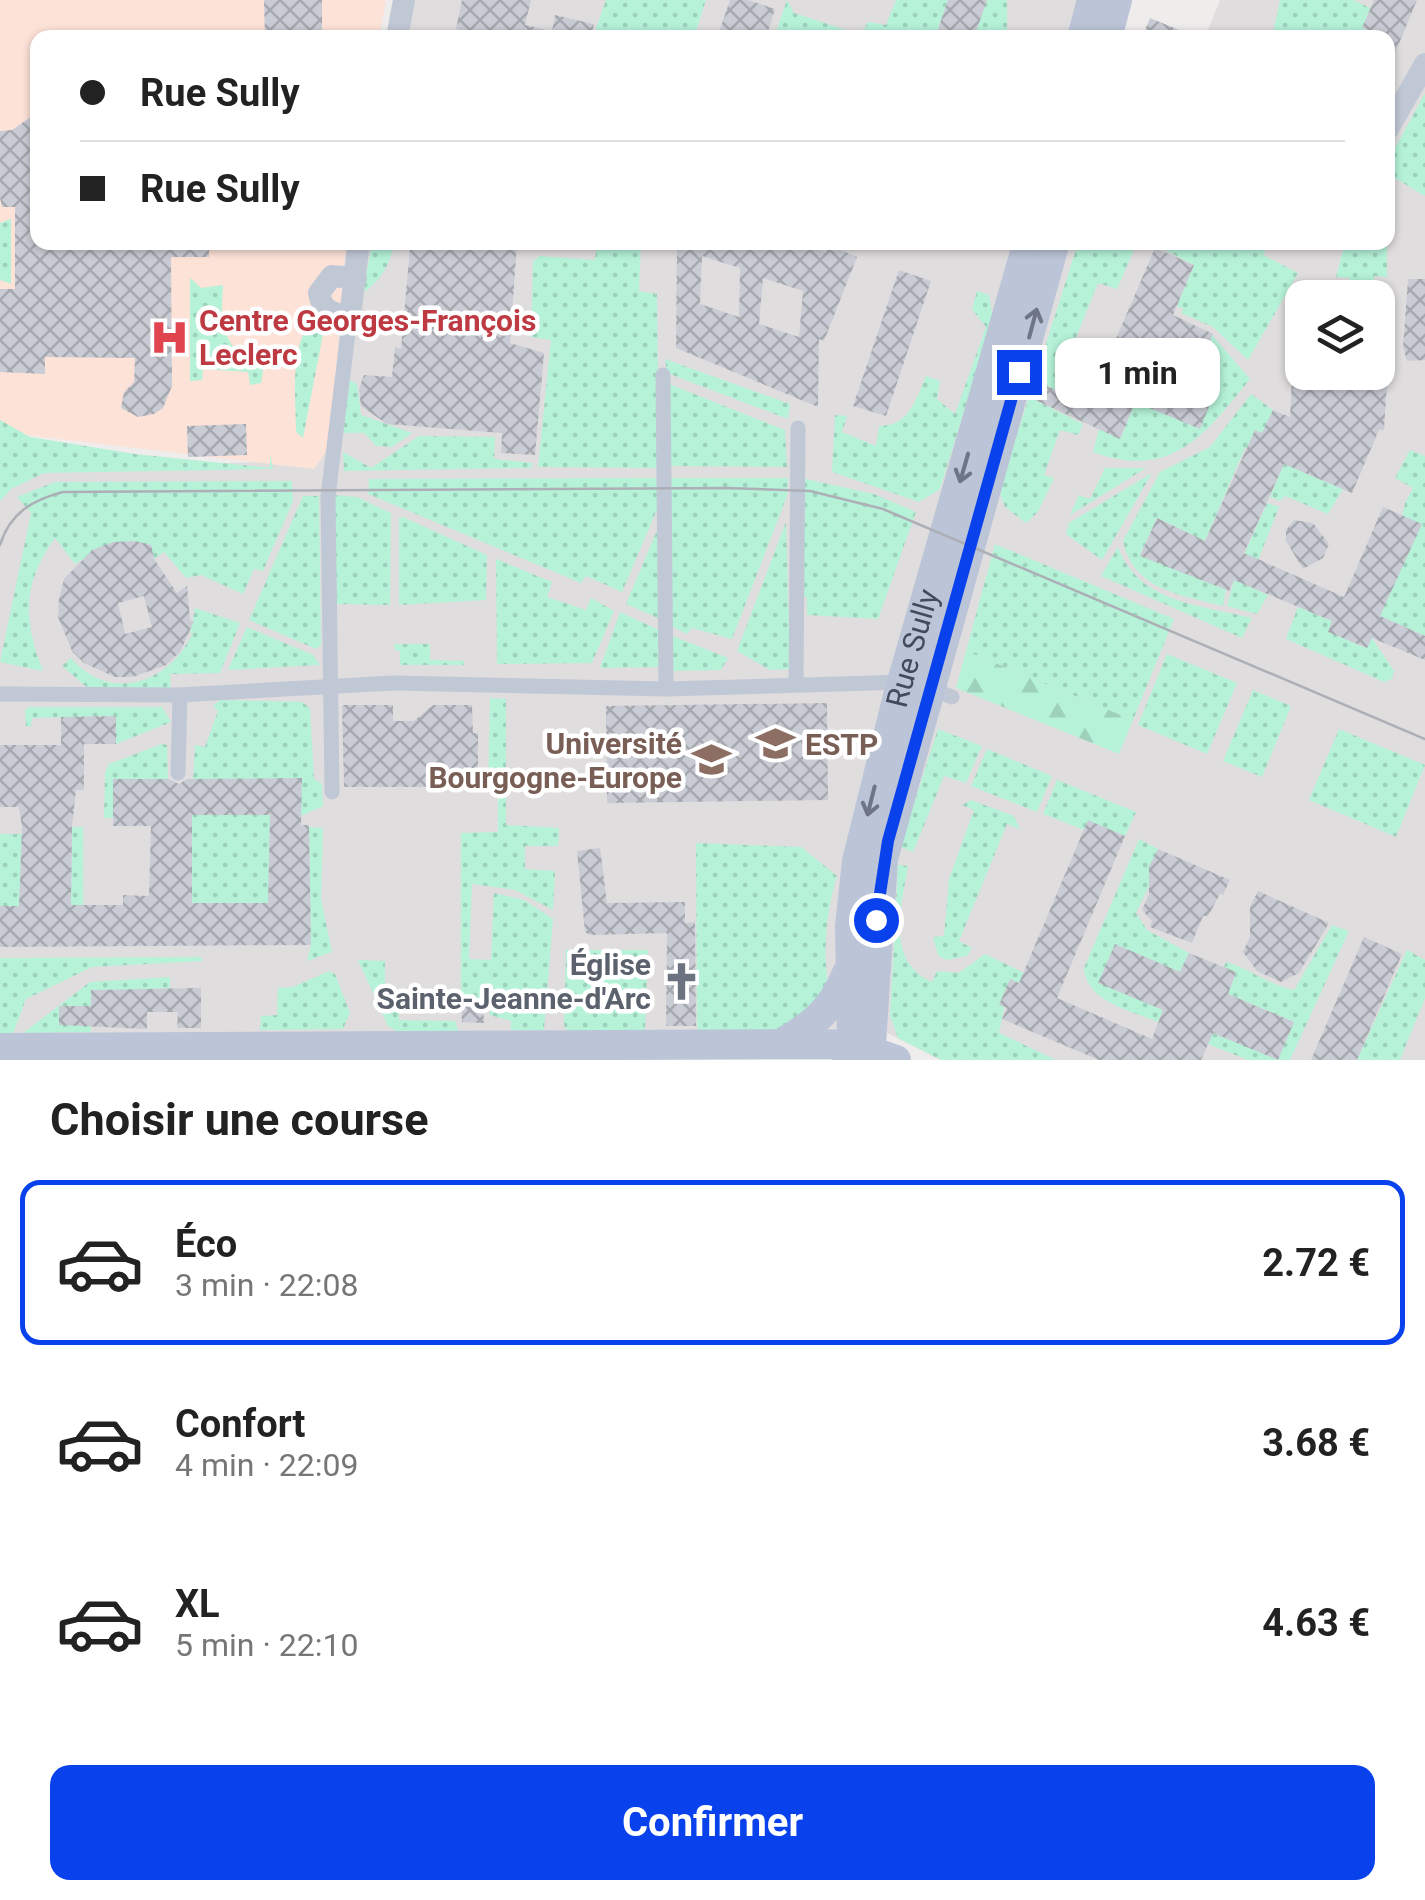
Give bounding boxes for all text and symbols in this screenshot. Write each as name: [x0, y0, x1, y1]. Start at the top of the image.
text: Rue Sully: [140, 71, 300, 115]
text: Rue Sully: [140, 167, 300, 211]
map controls: [1285, 280, 1395, 390]
button: layers: [1285, 280, 1395, 390]
place label: Centre Georges-François Leclerc: [199, 303, 536, 372]
one-way arrow: [1024, 308, 1043, 339]
hospital icon: Centre Georges-François Leclerc: [148, 316, 190, 358]
callout: 1 min: [1054, 337, 1219, 407]
route end: [997, 350, 1042, 395]
text: 1 min: [1097, 354, 1178, 392]
one-way arrow: [954, 452, 973, 483]
street label: Rue Sully: [878, 585, 945, 711]
school or university icon: ESTP: [754, 723, 796, 765]
place label: Université Bourgogne-Europe: [428, 726, 682, 795]
place label: ESTP: [805, 727, 878, 762]
school or university icon: Université Bourgogne-Europe: [691, 739, 733, 781]
one-way arrow: [861, 785, 880, 816]
route start: [854, 898, 899, 943]
place label: Église Sainte-Jeanne-d'Arc: [376, 947, 651, 1016]
church icon: Église Sainte-Jeanne-d'Arc: [660, 960, 702, 1002]
text: Choisir une course: [50, 1093, 429, 1146]
icon: car: [55, 1218, 145, 1308]
text: Éco: [175, 1222, 237, 1266]
text: 2.72 €: [1262, 1241, 1370, 1285]
text: 3 min · 22:08: [175, 1266, 358, 1304]
icon: car: [55, 1398, 145, 1488]
text: Confort: [175, 1402, 305, 1446]
text: 3.68 €: [1262, 1421, 1370, 1465]
text: 4 min · 22:09: [175, 1446, 358, 1484]
icon: car: [55, 1578, 145, 1668]
text: XL: [175, 1582, 220, 1626]
text: 4.63 €: [1262, 1601, 1370, 1645]
text: 5 min · 22:10: [175, 1626, 358, 1664]
button: Confirmer: [50, 1765, 1375, 1880]

